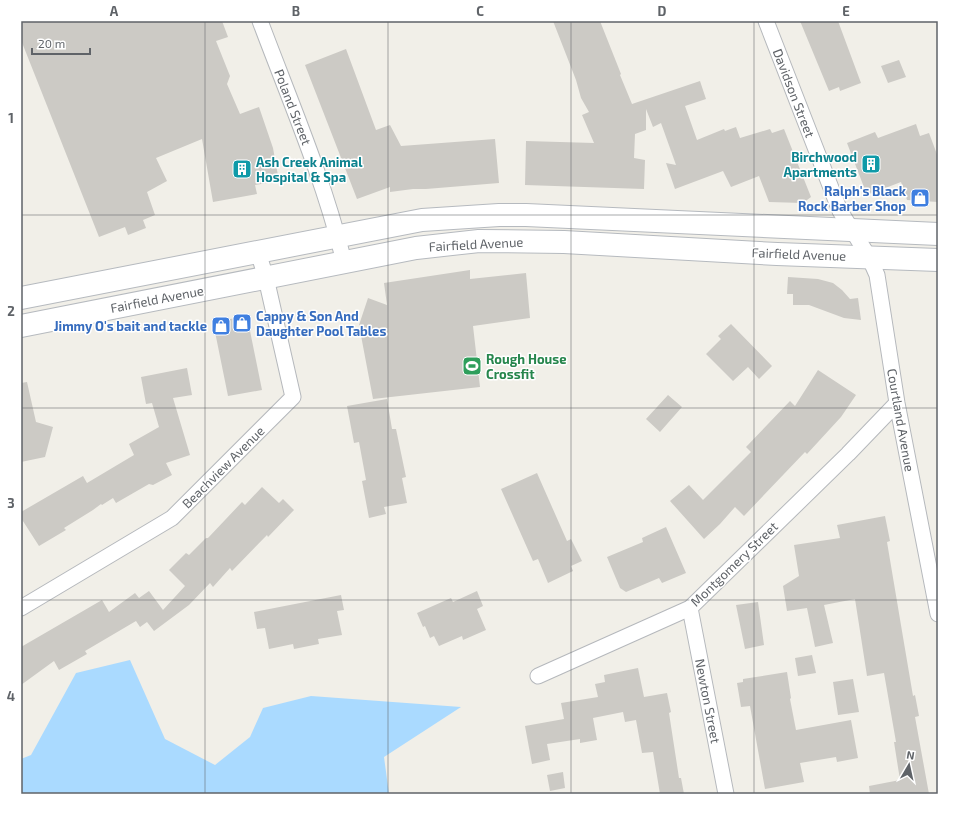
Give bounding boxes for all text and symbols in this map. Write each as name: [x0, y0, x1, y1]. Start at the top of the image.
text: A: [110, 3, 119, 19]
text: B: [292, 3, 300, 19]
text: C: [476, 3, 484, 19]
text: D: [658, 3, 667, 19]
text: E: [842, 3, 850, 19]
scale bar: [32, 30, 90, 56]
text: 20 m: [38, 36, 65, 50]
street label: Davidson Street: [770, 46, 818, 140]
street label: Poland Street: [271, 67, 315, 147]
text: 1: [8, 110, 14, 126]
place label: Birchwood Apartments: [784, 149, 857, 180]
building icon: Birchwood Apartments: [860, 153, 882, 175]
place label: Ash Creek Animal Hospital & Spa: [256, 154, 363, 185]
building icon: Ash Creek Animal Hospital & Spa: [231, 158, 253, 180]
place label: Ralph's Black Rock Barber Shop: [798, 183, 907, 214]
shop icon: Ralph's Black Rock Barber Shop: [909, 187, 931, 209]
street label: Fairfield Avenue: [428, 234, 524, 254]
street label: Fairfield Avenue: [751, 244, 847, 264]
street label: Fairfield Avenue: [109, 282, 205, 316]
text: 2: [7, 303, 15, 319]
place label: Cappy & Son And Daughter Pool Tables: [256, 308, 386, 339]
shop icon: Cappy & Son And Daughter Pool Tables: [231, 312, 253, 334]
shop icon: Jimmy O's bait and tackle: [210, 315, 232, 337]
place label: Jimmy O's bait and tackle: [54, 318, 207, 334]
place label: Rough House Crossfit: [486, 351, 567, 382]
sports icon: Rough House Crossfit: [461, 355, 483, 377]
street label: Courtland Avenue: [884, 367, 918, 473]
street label: Beachview Avenue: [179, 423, 267, 511]
text: 3: [7, 495, 15, 511]
street label: Montgomery Street: [687, 518, 781, 610]
street label: Newton Street: [692, 657, 724, 745]
text: 4: [7, 688, 15, 704]
north arrow: [889, 745, 929, 785]
text: N: [906, 748, 916, 762]

